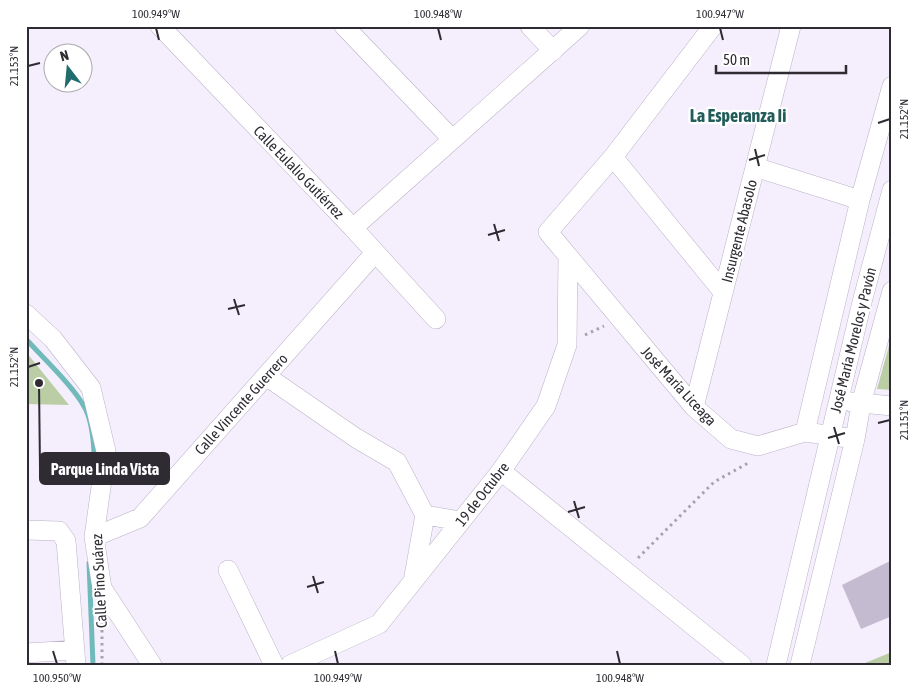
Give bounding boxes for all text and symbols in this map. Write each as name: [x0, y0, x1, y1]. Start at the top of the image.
text: 100.949°W: [132, 7, 180, 21]
text: 100.948°W: [414, 7, 462, 21]
text: 100.947°W: [696, 7, 744, 21]
north arrow: [42, 42, 92, 92]
scale bar: [716, 42, 846, 74]
text: 21.153°N: [7, 46, 21, 86]
text: N: [58, 47, 71, 64]
text: 50 m: [723, 51, 750, 68]
text: 21.152°N: [897, 99, 911, 139]
district label: La Esperanza Ii: [690, 105, 786, 126]
street label: Calle Eulalio Gutiérrez: [250, 122, 348, 222]
street label: Insurgente Abasolo: [718, 178, 760, 284]
street label: José María Morelos y Pavón: [827, 266, 879, 414]
street label: José María Liceaga: [638, 343, 720, 429]
text: 21.152°N: [7, 347, 21, 387]
street label: Calle Vincente Guerrero: [191, 350, 291, 458]
text: 21.151°N: [897, 400, 911, 440]
callout: Parque Linda Vista: [40, 453, 169, 484]
street label: 19 de Octubre: [452, 459, 512, 529]
text: Parque Linda Vista: [51, 460, 159, 478]
street label: Calle Pino Suárez: [88, 533, 110, 629]
text: 100.950°W: [33, 671, 81, 685]
text: 100.949°W: [314, 671, 362, 685]
text: 100.948°W: [596, 671, 644, 685]

